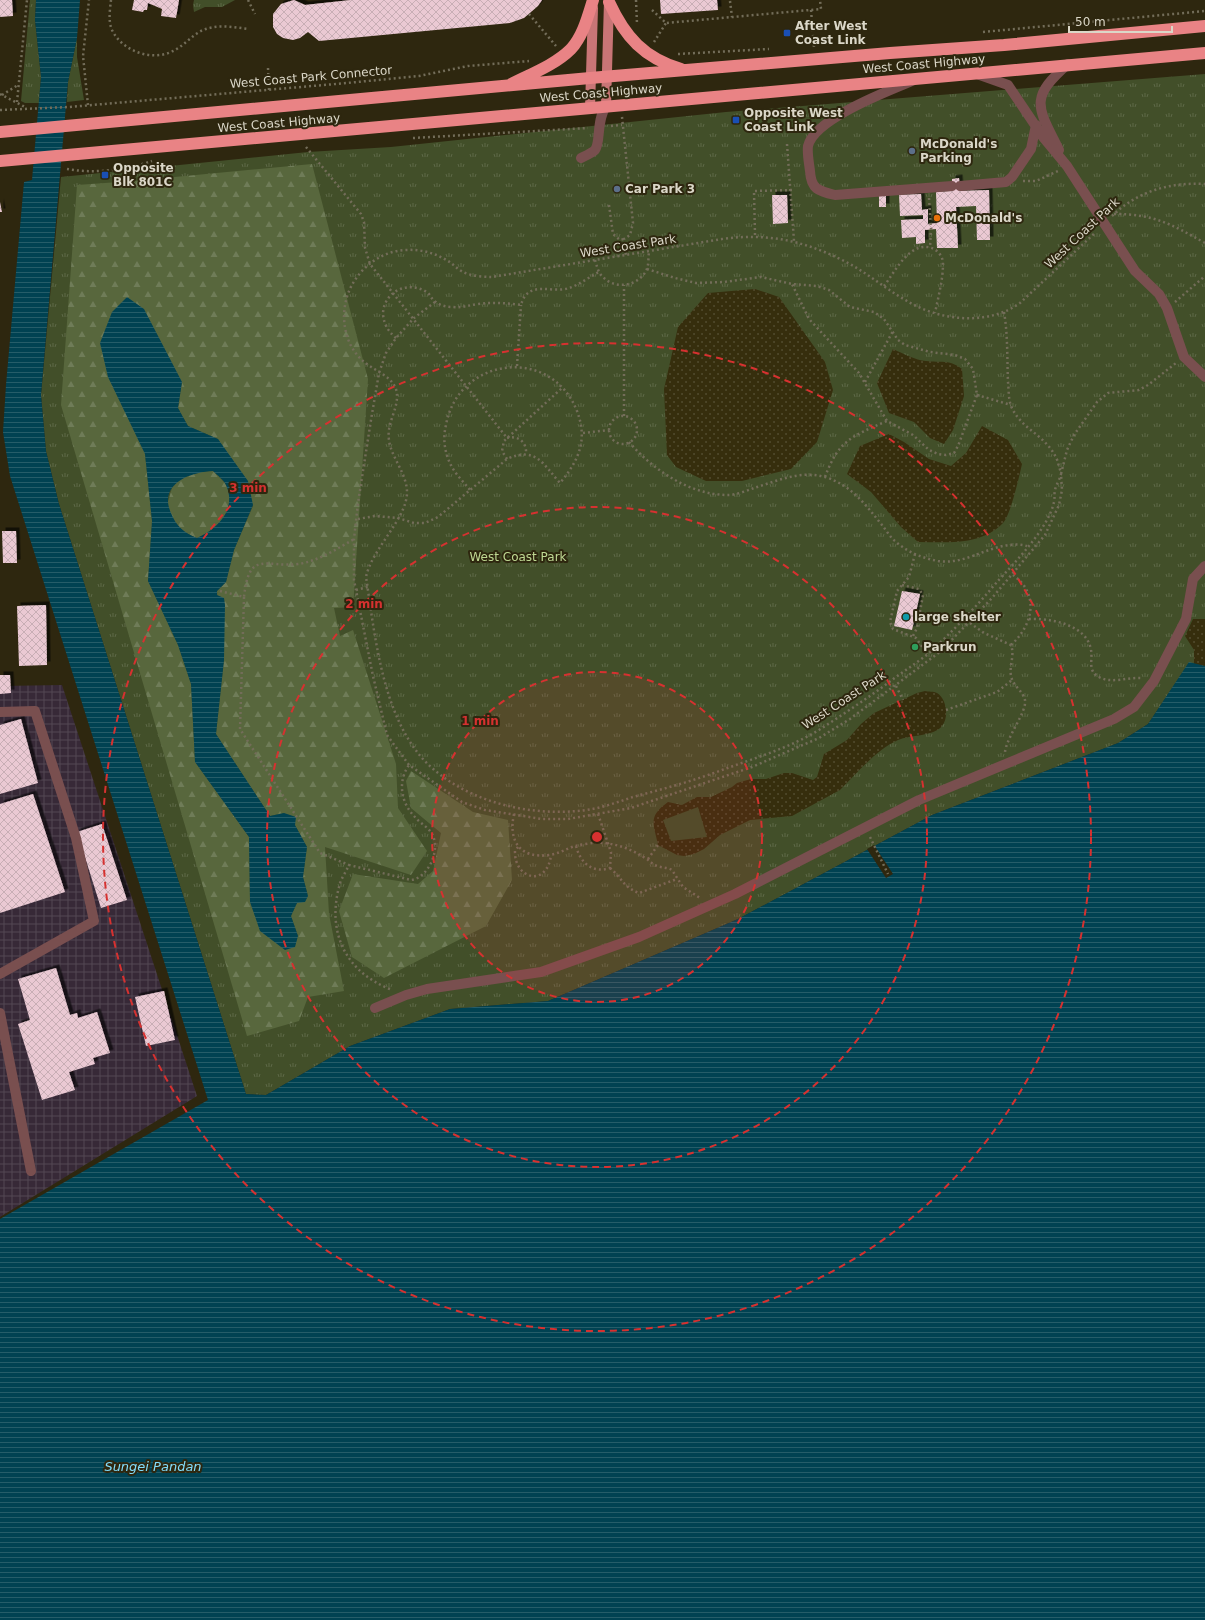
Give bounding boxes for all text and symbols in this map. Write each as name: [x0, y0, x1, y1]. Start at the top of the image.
scale bar: [1069, 8, 1172, 34]
text: 50 m: [1075, 15, 1106, 29]
place label: After West Coast Link: [795, 19, 868, 47]
marker: After West Coast Link: [782, 28, 792, 38]
street label: West Coast Highway: [862, 52, 986, 76]
street label: West Coast Park Connector: [229, 63, 393, 91]
street label: West Coast Highway: [539, 81, 663, 105]
place label: Opposite West Coast Link: [744, 106, 843, 134]
street label: West Coast Highway: [217, 111, 341, 135]
marker: Opposite West Coast Link: [731, 115, 741, 125]
place label: McDonald's Parking: [920, 137, 997, 165]
marker: McDonald's Parking: [907, 146, 917, 156]
place label: Opposite Blk 801C: [113, 161, 174, 189]
marker: Opposite Blk 801C: [100, 170, 110, 180]
place label: Car Park 3: [625, 182, 695, 196]
marker: Car Park 3: [612, 184, 622, 194]
street label: West Coast Park: [1042, 195, 1122, 271]
place label: McDonald's: [945, 211, 1022, 225]
marker: McDonald's: [932, 213, 942, 223]
street label: West Coast Park: [579, 231, 677, 261]
text: 3 min: [229, 481, 267, 495]
park label: West Coast Park: [469, 550, 567, 564]
text: 2 min: [345, 597, 383, 611]
place label: large shelter: [914, 610, 1001, 624]
marker: large shelter: [901, 612, 911, 622]
place label: Parkrun: [923, 640, 976, 654]
marker: Parkrun: [910, 642, 920, 652]
street label: West Coast Park: [799, 668, 889, 732]
text: 1 min: [461, 714, 499, 728]
centre of rings: [590, 830, 604, 844]
water label: Sungei Pandan: [104, 1459, 202, 1474]

